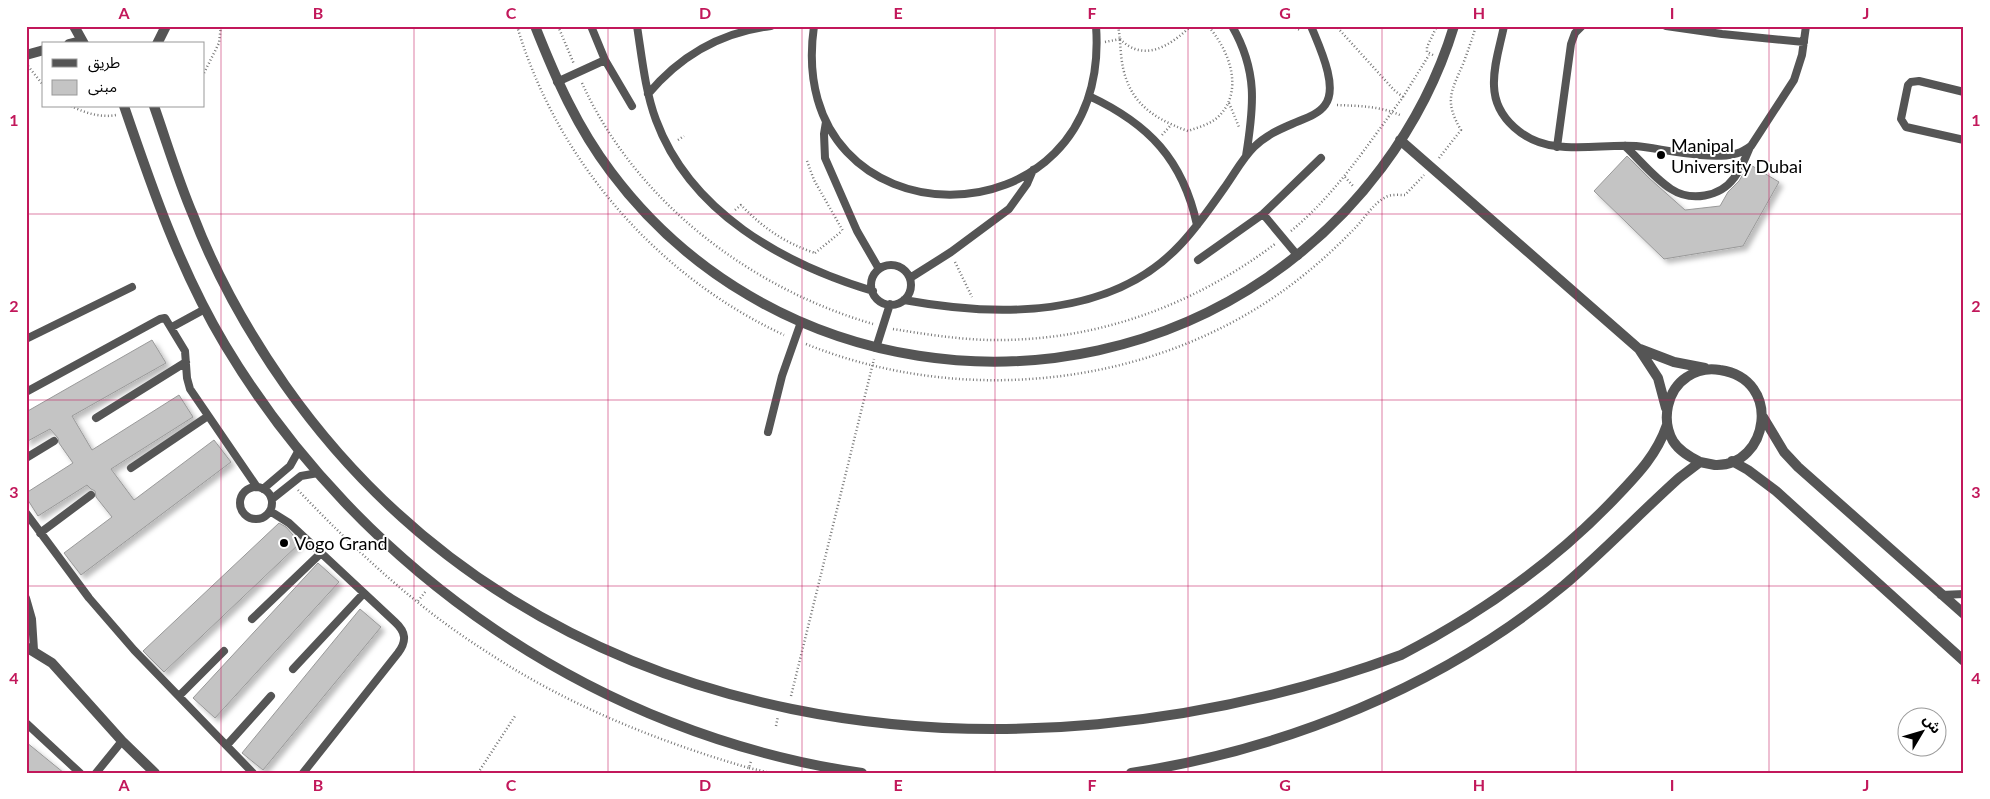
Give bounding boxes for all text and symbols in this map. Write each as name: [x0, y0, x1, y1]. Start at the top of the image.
text: A: [117, 3, 130, 22]
text: B: [313, 3, 323, 22]
text: C: [506, 3, 517, 22]
text: D: [699, 3, 711, 22]
text: E: [893, 3, 903, 22]
text: F: [1087, 3, 1097, 22]
text: G: [1279, 3, 1291, 22]
text: H: [1473, 3, 1485, 22]
text: I: [1670, 3, 1674, 22]
text: J: [1863, 3, 1869, 22]
legend: [42, 42, 205, 108]
text: طريق: [88, 53, 120, 73]
text: مبنى: [88, 77, 117, 96]
text: 1: [9, 110, 19, 129]
text: 1: [1971, 110, 1981, 129]
place label: Manipal University Dubai: [1671, 134, 1802, 177]
marker: Manipal University Dubai: [1655, 149, 1667, 161]
text: 2: [9, 296, 19, 315]
text: 2: [1971, 296, 1981, 315]
text: 3: [9, 482, 19, 501]
text: 3: [1971, 482, 1981, 501]
place label: Vogo Grand: [294, 532, 388, 554]
marker: Vogo Grand: [278, 537, 290, 549]
text: 4: [9, 668, 19, 687]
text: 4: [1971, 668, 1981, 687]
north arrow: [1898, 706, 1948, 756]
text: ش: [1920, 711, 1945, 736]
text: A: [117, 775, 130, 794]
text: B: [313, 775, 323, 794]
text: C: [506, 775, 517, 794]
text: D: [699, 775, 711, 794]
text: E: [893, 775, 903, 794]
text: F: [1087, 775, 1097, 794]
text: G: [1279, 775, 1291, 794]
text: H: [1473, 775, 1485, 794]
text: I: [1670, 775, 1674, 794]
text: J: [1863, 775, 1869, 794]

